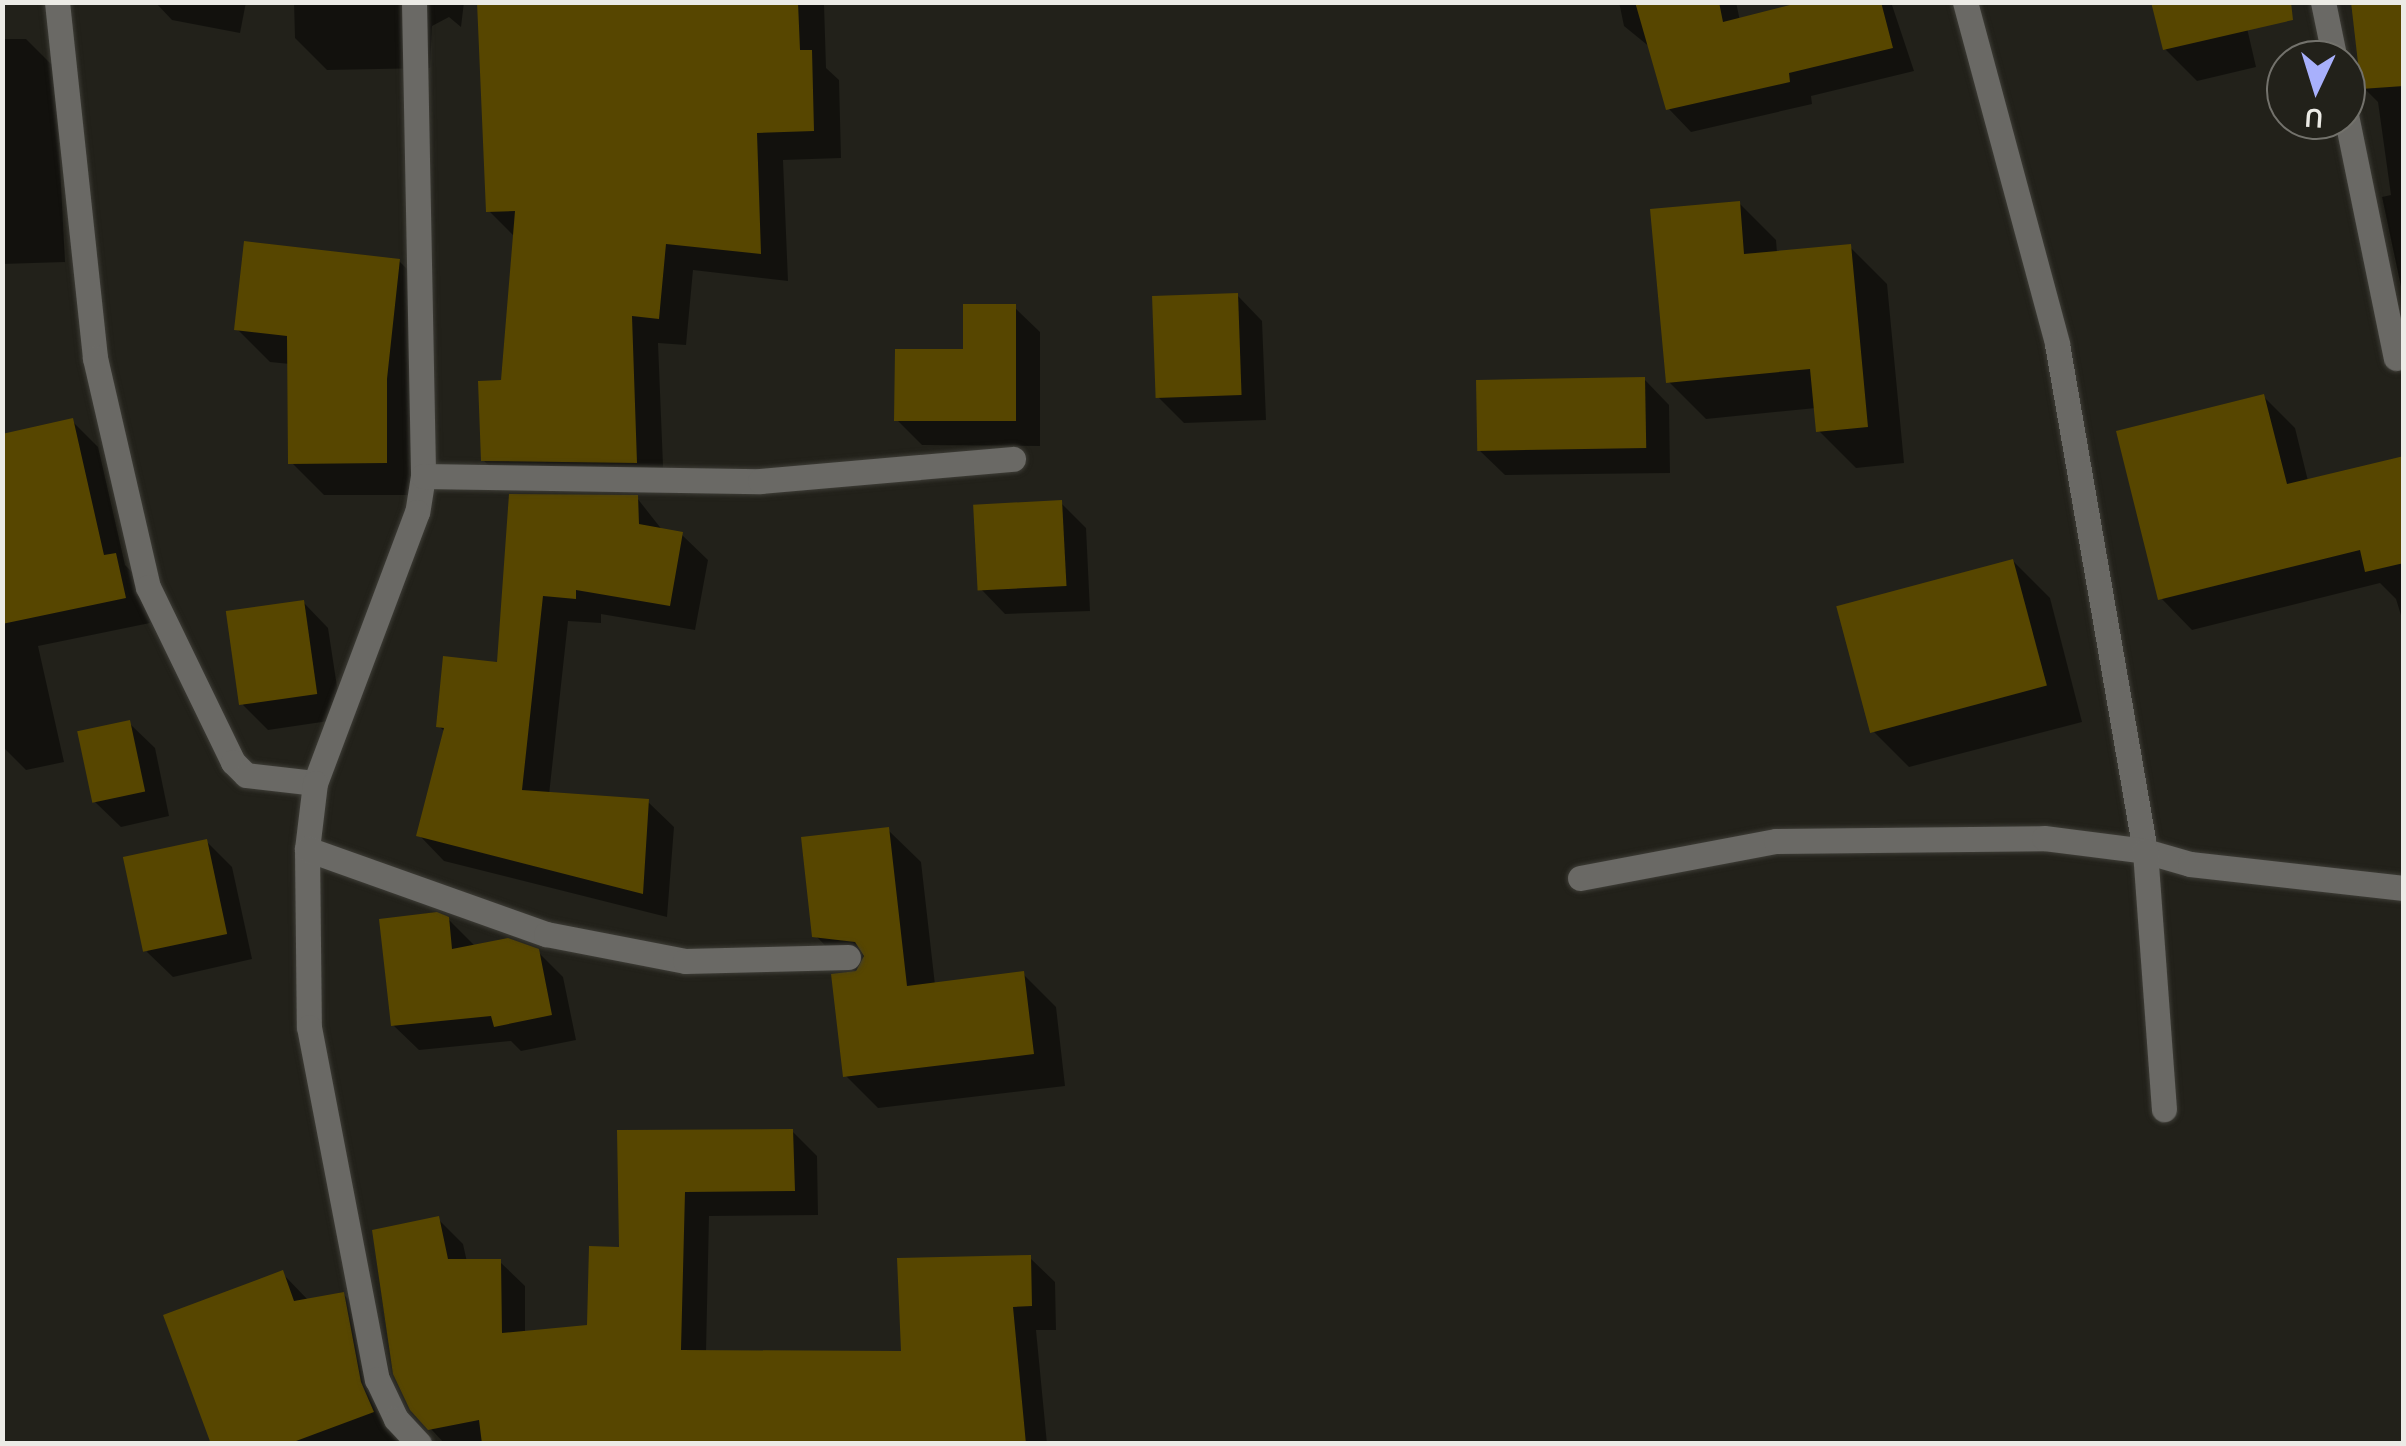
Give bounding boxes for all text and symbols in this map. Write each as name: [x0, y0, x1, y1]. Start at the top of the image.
north arrow: [2266, 40, 2366, 140]
text: U: [2303, 101, 2325, 136]

